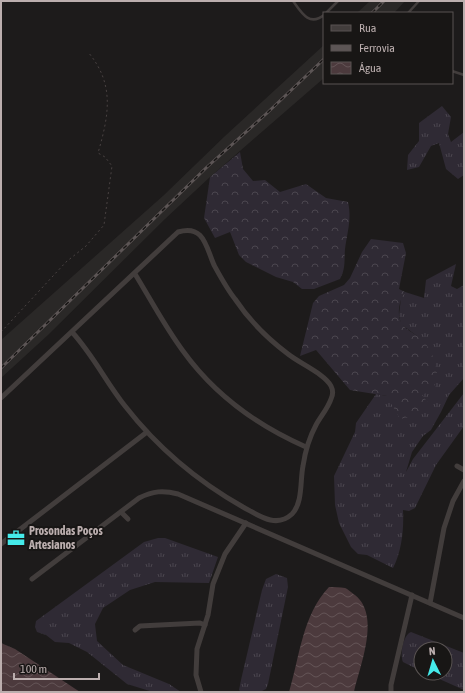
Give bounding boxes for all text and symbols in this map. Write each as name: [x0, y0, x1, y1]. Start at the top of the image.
legend: [323, 12, 453, 84]
text: Rua: [359, 21, 376, 35]
text: Ferrovia: [359, 41, 395, 55]
text: Água: [359, 61, 381, 75]
place label: Prosondas Poços Artesianos: [28, 524, 103, 552]
office icon: Prosondas Poços Artesianos: [6, 528, 26, 548]
north arrow: [413, 641, 453, 681]
text: N: [428, 645, 436, 657]
scale bar: [14, 655, 99, 681]
text: 100 m: [20, 662, 47, 676]

